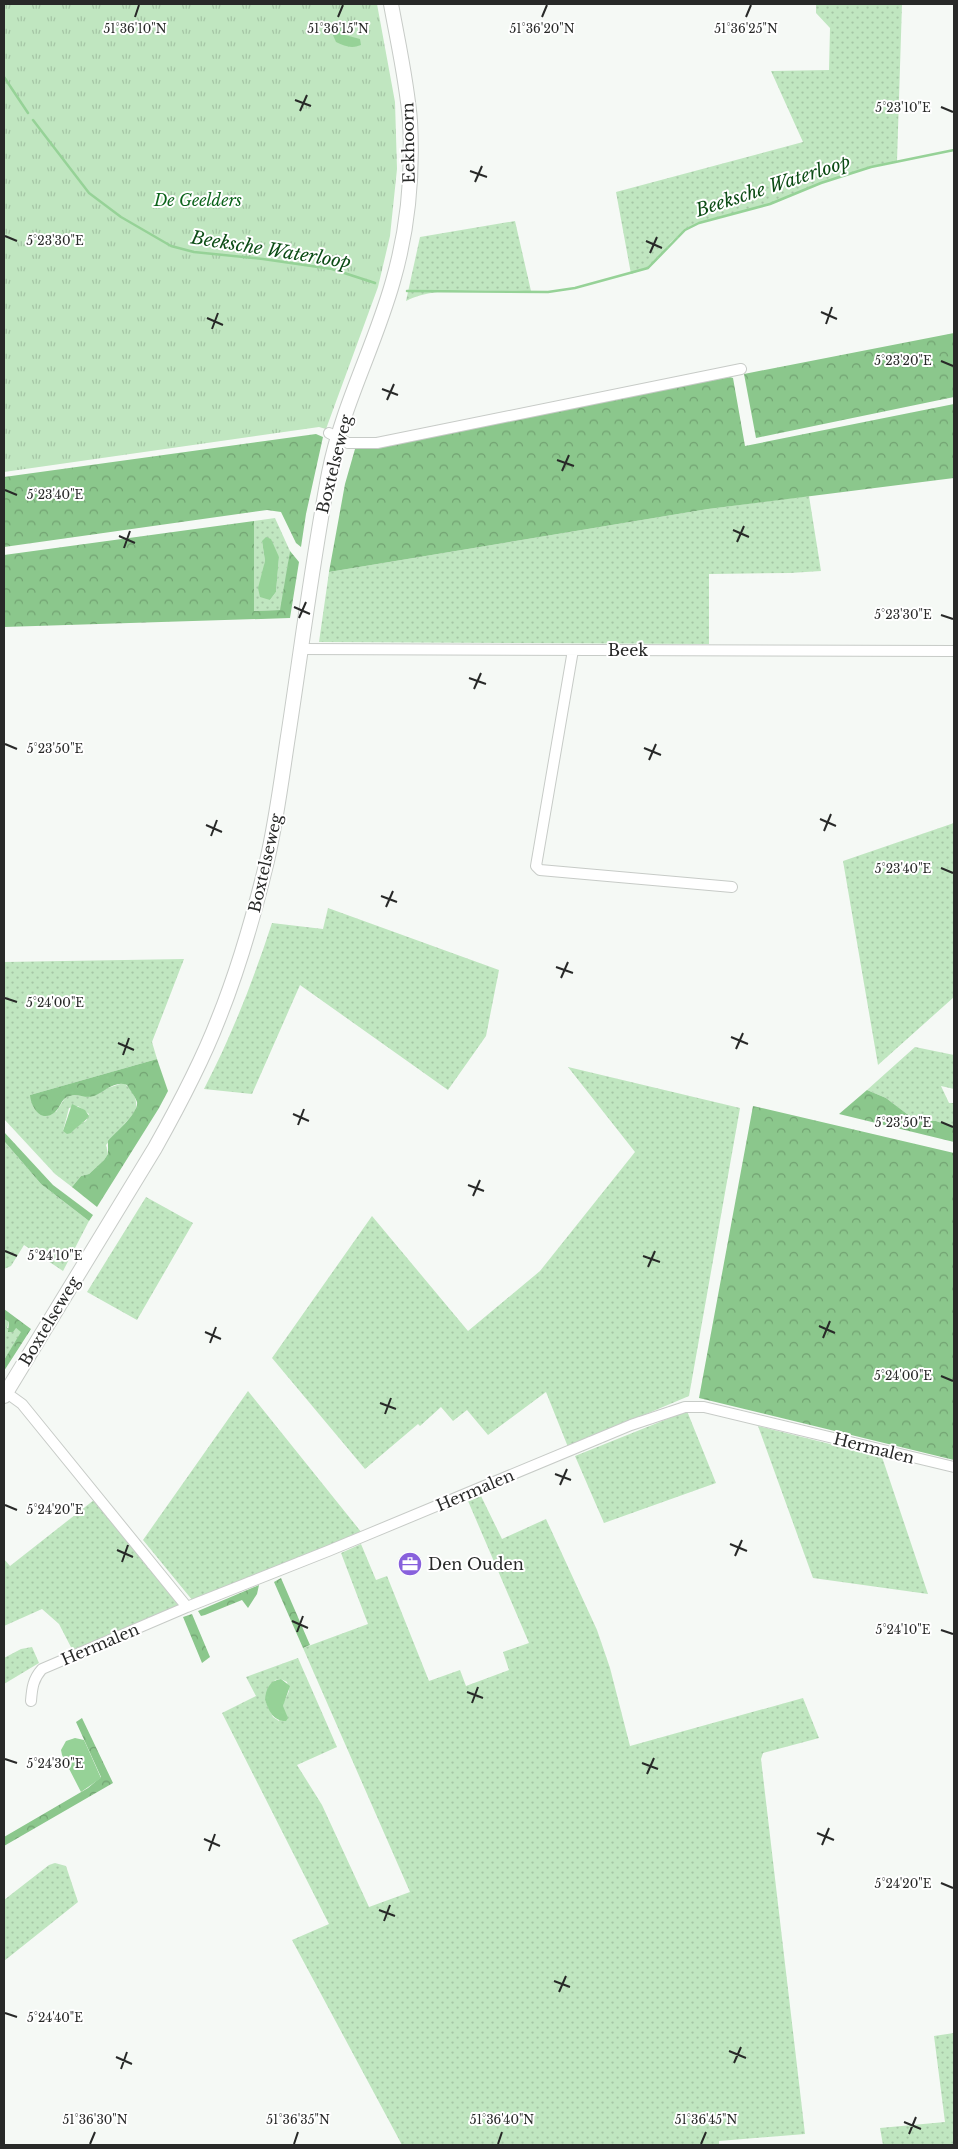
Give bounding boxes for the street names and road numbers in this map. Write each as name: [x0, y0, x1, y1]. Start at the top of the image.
street label: Eekhoorn: [397, 102, 419, 184]
street label: Boxtelseweg: [312, 412, 356, 515]
street label: Beek: [608, 640, 648, 660]
street label: Boxtelseweg: [244, 811, 286, 914]
street label: Boxtelseweg: [14, 1272, 84, 1369]
street label: Hermalen: [831, 1428, 917, 1468]
street label: Hermalen: [433, 1465, 517, 1515]
street label: Hermalen: [58, 1619, 142, 1669]

